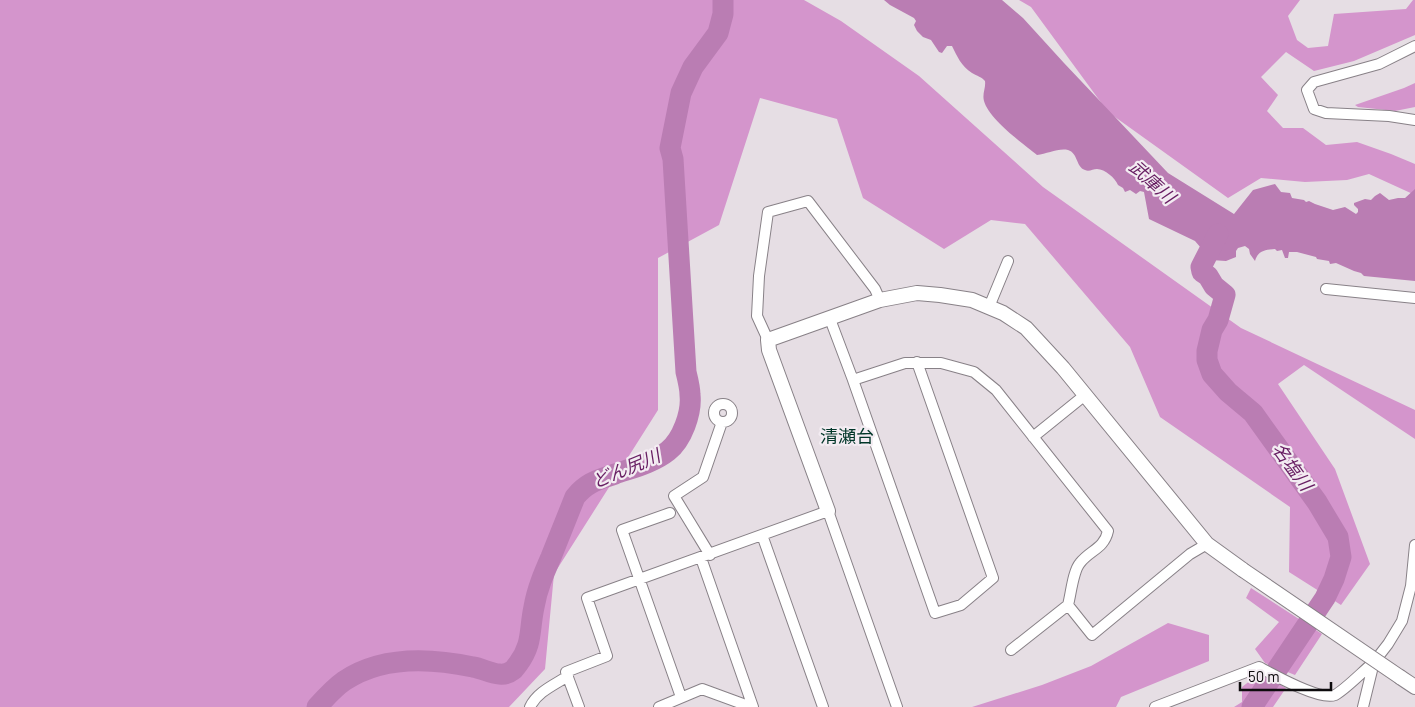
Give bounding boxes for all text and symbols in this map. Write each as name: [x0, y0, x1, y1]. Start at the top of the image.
water label: 武庫川: [1125, 155, 1182, 209]
district label: 清瀬台: [820, 425, 874, 447]
water label: 名塩川: [1268, 438, 1319, 496]
water label: どん尻川: [588, 443, 665, 492]
scale bar: [1240, 660, 1331, 692]
text: 50 m: [1248, 667, 1280, 685]

